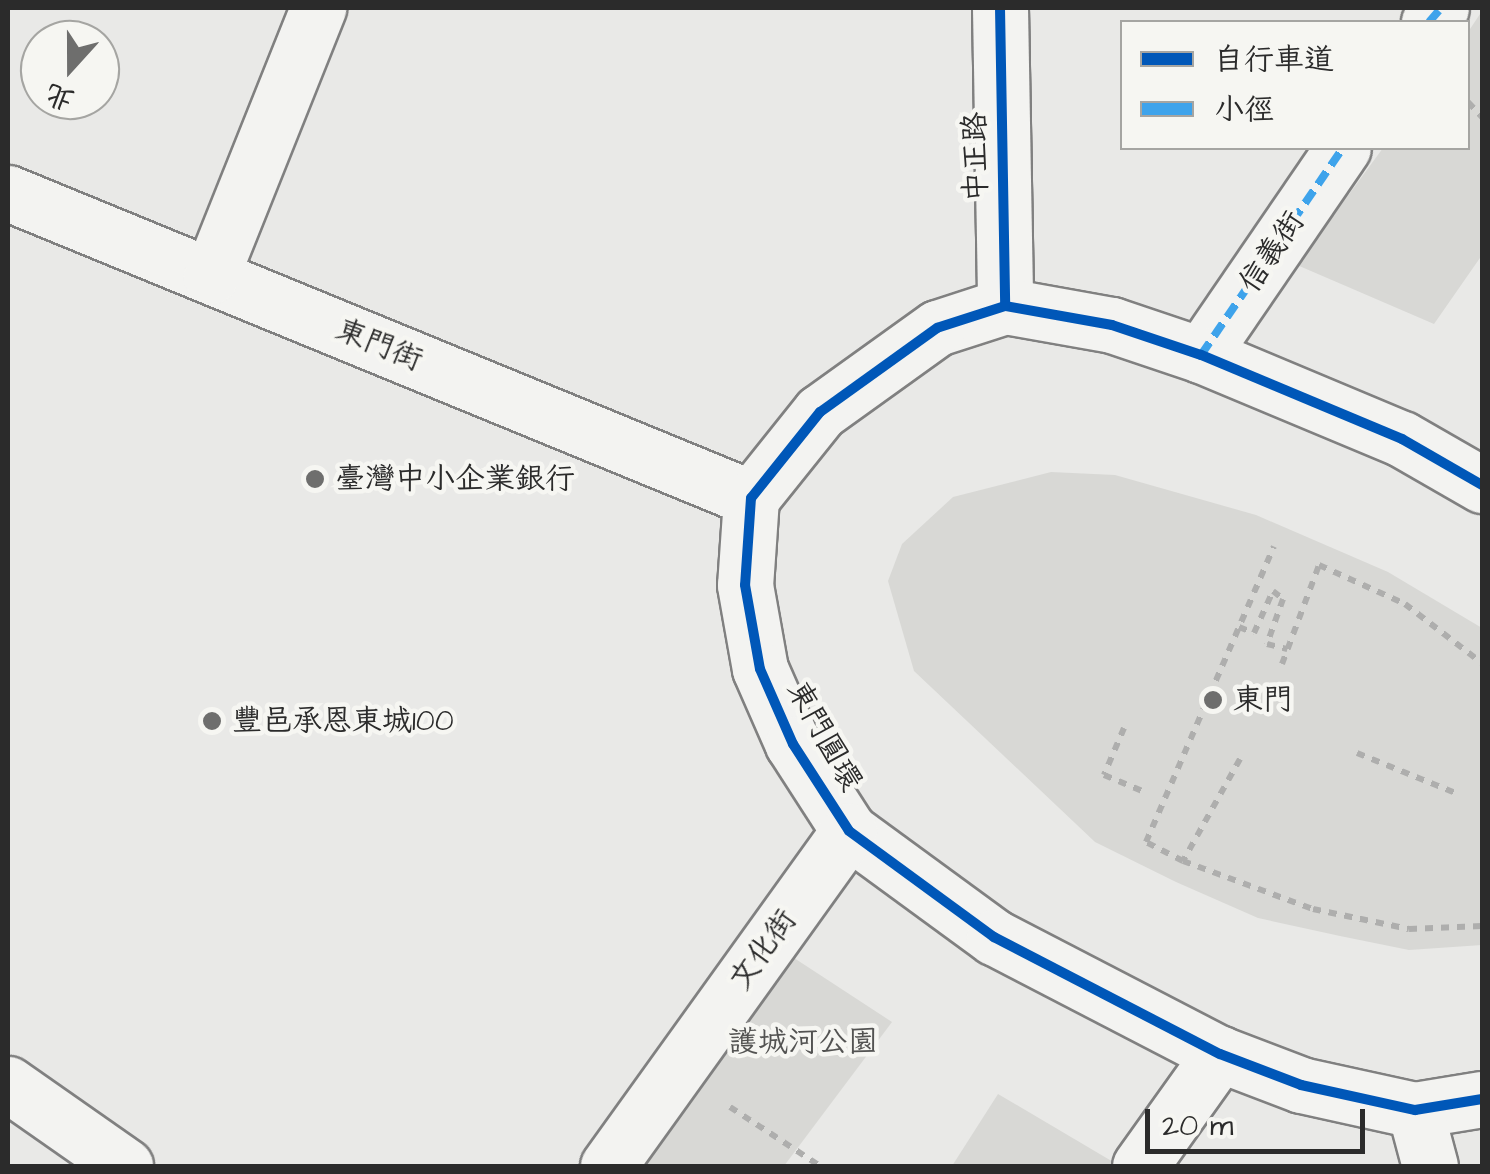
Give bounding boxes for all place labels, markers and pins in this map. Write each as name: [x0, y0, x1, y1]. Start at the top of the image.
place label: 臺灣中小企業銀行: [335, 461, 575, 497]
marker: 臺灣中小企業銀行: [304, 468, 326, 490]
place label: 東門: [1233, 682, 1293, 718]
marker: 東門: [1202, 689, 1224, 711]
place label: 豐邑承恩東城100: [232, 703, 454, 739]
marker: 豐邑承恩東城100: [201, 710, 223, 732]

